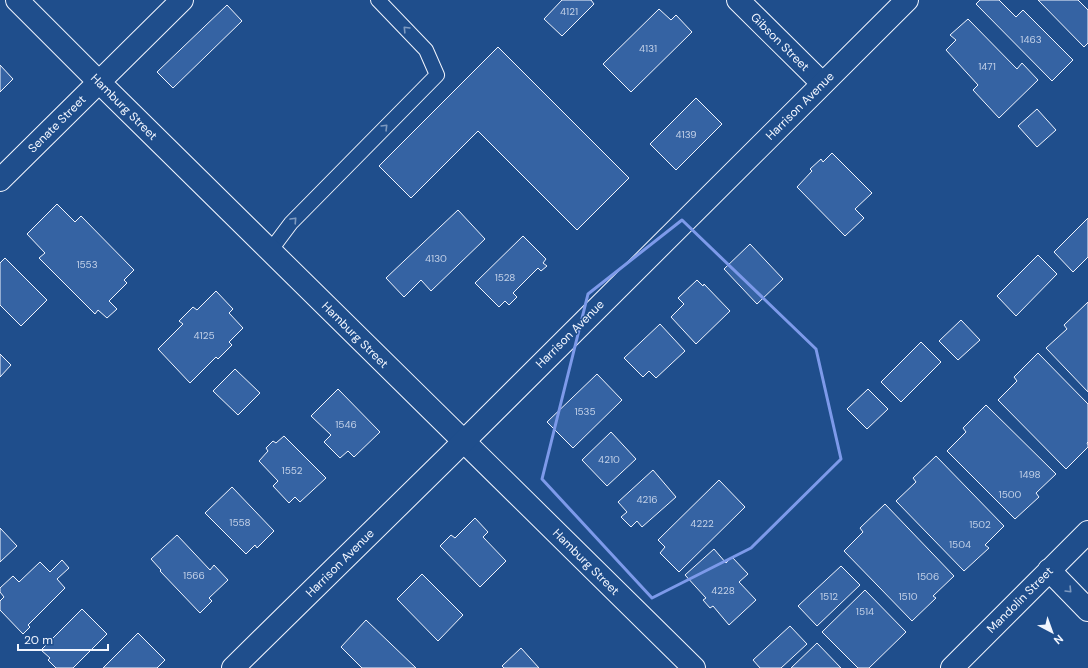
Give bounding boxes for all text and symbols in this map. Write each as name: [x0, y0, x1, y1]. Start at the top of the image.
house number: 4121: [560, 5, 578, 18]
street label: Gibson Street: [747, 9, 813, 75]
one-way arrow: [403, 26, 411, 34]
house number: 1463: [1020, 33, 1042, 46]
house number: 4131: [639, 42, 657, 55]
house number: 1471: [978, 60, 996, 73]
street label: Harrison Avenue: [762, 68, 838, 144]
street label: Hamburg Street: [87, 70, 161, 144]
street label: Senate Street: [25, 91, 90, 156]
one-way arrow: [381, 124, 388, 132]
house number: 4139: [675, 128, 697, 141]
one-way arrow: [290, 217, 297, 225]
house number: 4130: [425, 252, 447, 265]
house number: 1553: [76, 258, 98, 271]
house number: 1528: [495, 271, 515, 284]
street label: Harrison Avenue: [532, 296, 608, 372]
street label: Hamburg Street: [318, 298, 392, 372]
house number: 4125: [193, 329, 215, 342]
house number: 1535: [574, 405, 596, 418]
house number: 1546: [335, 418, 357, 431]
house number: 4210: [598, 453, 620, 466]
house number: 1552: [282, 464, 303, 477]
house number: 1498: [1019, 468, 1041, 481]
house number: 1500: [999, 488, 1022, 501]
house number: 4216: [636, 493, 658, 506]
house number: 1558: [229, 516, 251, 529]
house number: 4222: [690, 517, 714, 530]
house number: 1502: [969, 518, 991, 531]
street label: Harrison Avenue: [302, 525, 378, 601]
street label: Hamburg Street: [549, 525, 623, 599]
house number: 1504: [949, 538, 971, 551]
street label: Mandolin Street: [983, 563, 1057, 637]
house number: 1566: [183, 569, 205, 582]
house number: 1506: [917, 570, 939, 583]
house number: 4228: [711, 584, 735, 597]
one-way arrow: [1064, 585, 1072, 593]
house number: 1512: [820, 590, 838, 603]
house number: 1510: [898, 590, 918, 603]
house number: 1514: [856, 605, 874, 618]
north arrow: [1032, 612, 1072, 652]
scale bar: [18, 626, 108, 652]
text: 20 m: [24, 632, 53, 648]
text: N: [1051, 632, 1066, 647]

